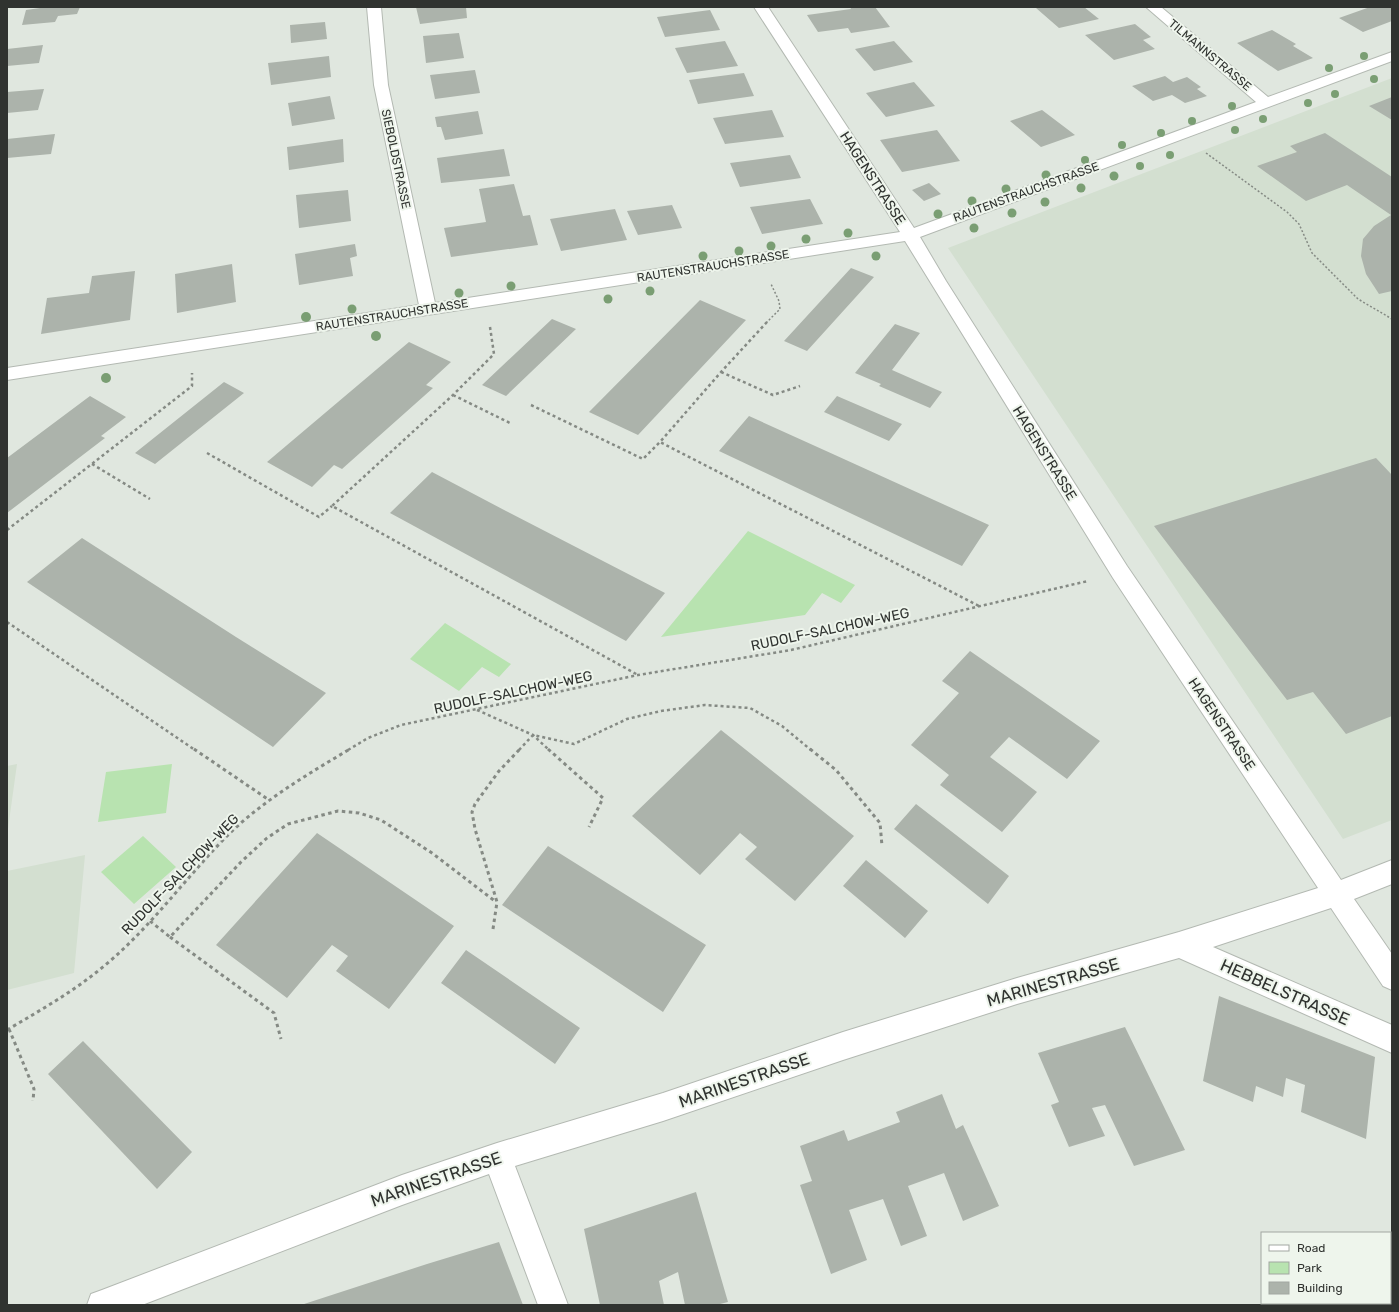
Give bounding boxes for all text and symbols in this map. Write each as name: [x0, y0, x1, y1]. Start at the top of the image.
street label: TILMANNSTRASSE: [1166, 16, 1254, 94]
street label: SIEBOLDSTRASSE: [379, 108, 413, 210]
street label: HAGENSTRASSE: [836, 128, 909, 228]
street label: RAUTENSTRAUCHSTRASSE: [951, 159, 1101, 225]
street label: RAUTENSTRAUCHSTRASSE: [636, 247, 790, 285]
street label: RAUTENSTRAUCHSTRASSE: [315, 296, 469, 334]
street label: HAGENSTRASSE: [1009, 403, 1080, 504]
street label: RUDOLF-SALCHOW-WEG: [749, 604, 911, 655]
street label: RUDOLF-SALCHOW-WEG: [432, 667, 594, 718]
street label: HAGENSTRASSE: [1184, 675, 1259, 774]
street label: RUDOLF-SALCHOW-WEG: [118, 810, 243, 938]
street label: MARINESTRASSE: [984, 954, 1122, 1010]
street label: HEBBELSTRASSE: [1217, 955, 1353, 1029]
street label: MARINESTRASSE: [676, 1048, 812, 1112]
street label: MARINESTRASSE: [368, 1147, 504, 1211]
legend: [1261, 1232, 1391, 1304]
text: Road: [1297, 1241, 1325, 1255]
text: Park: [1297, 1261, 1323, 1275]
text: Building: [1297, 1281, 1343, 1295]

